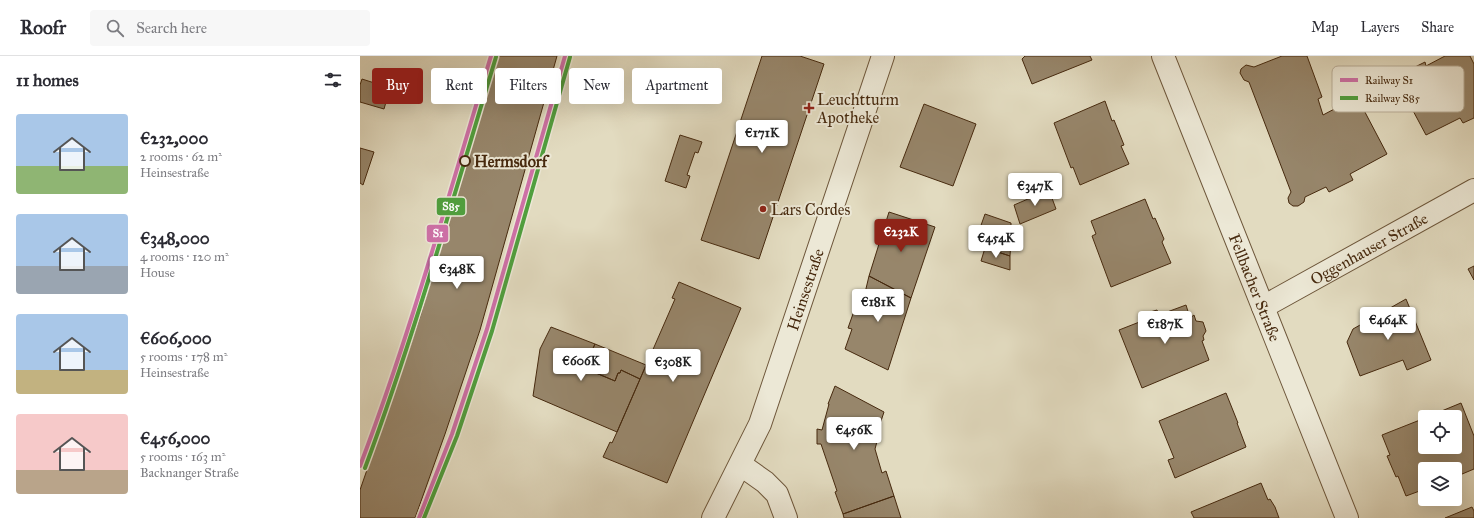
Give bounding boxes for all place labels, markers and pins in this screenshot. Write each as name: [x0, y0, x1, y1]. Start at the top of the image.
place label: Leuchtturm Apotheke: [816, 90, 899, 127]
marker: Leuchtturm Apotheke: [804, 103, 814, 113]
pin: €171K: [734, 120, 790, 154]
place label: Hermsdorf: [474, 152, 550, 171]
marker: Hermsdorf: [459, 155, 471, 167]
pin: €347K: [1007, 173, 1063, 207]
place label: Lars Cordes: [771, 200, 851, 219]
marker: Lars Cordes: [758, 204, 768, 214]
pin: €232K: [873, 219, 929, 253]
pin: €454K: [968, 225, 1024, 259]
pin: €348K: [429, 256, 485, 290]
pin: €181K: [850, 289, 906, 323]
pin: €464K: [1360, 307, 1416, 341]
pin: €187K: [1137, 311, 1193, 345]
pin: €606K: [553, 348, 609, 382]
pin: €308K: [645, 349, 701, 383]
pin: €456K: [826, 417, 882, 451]

